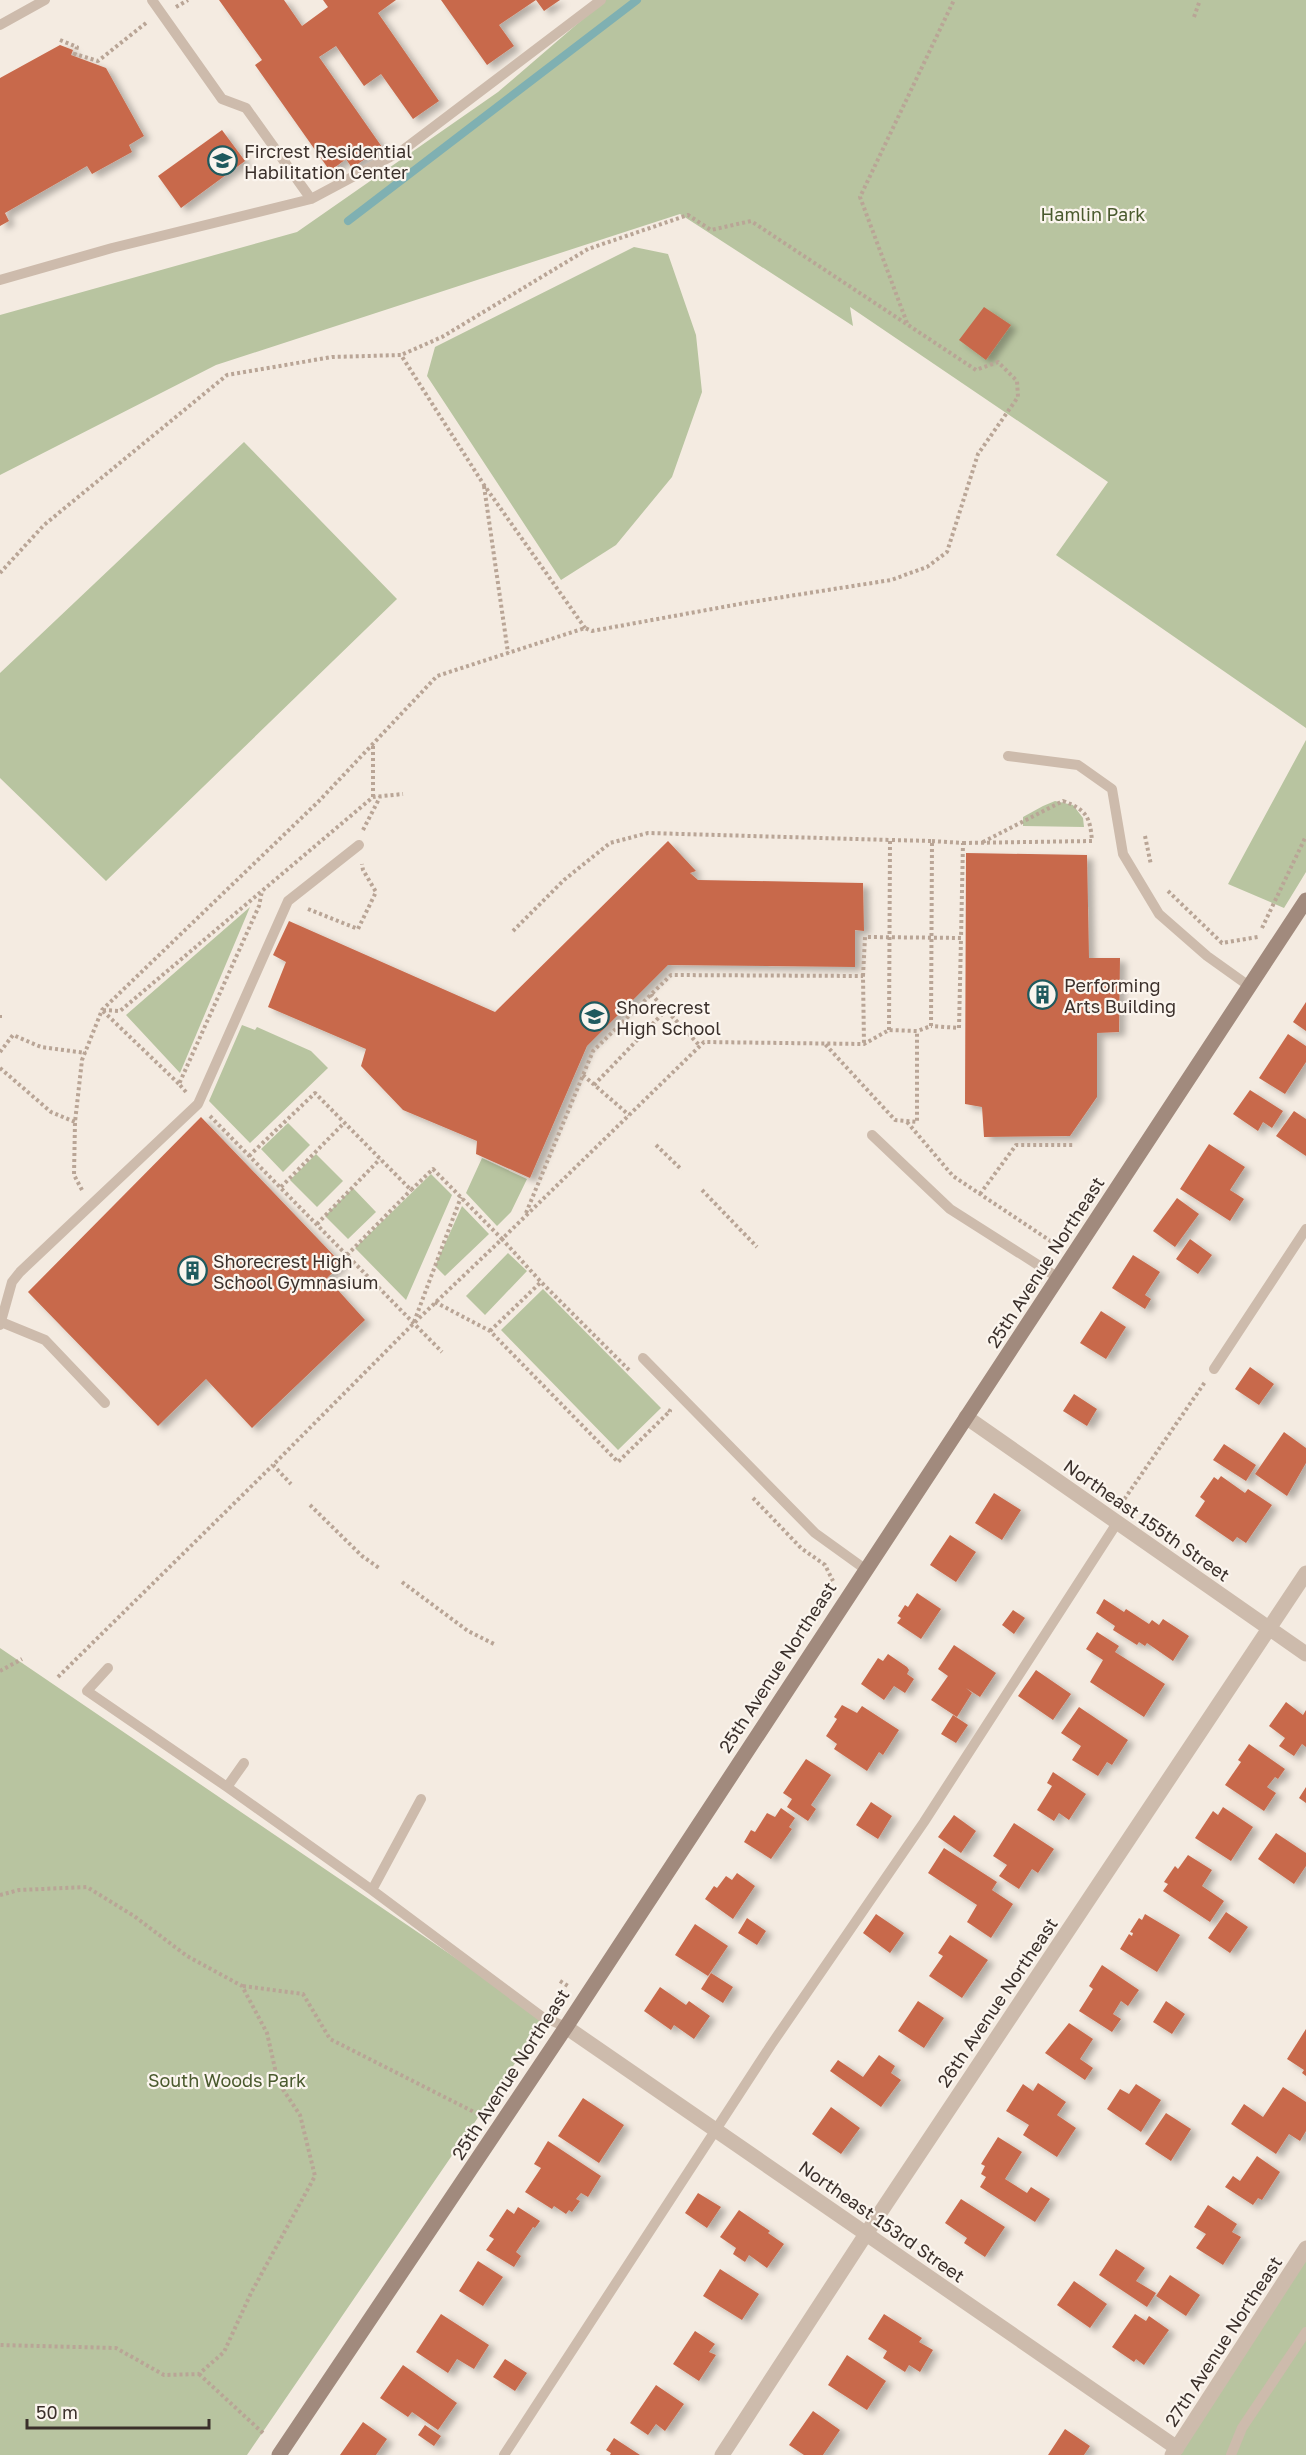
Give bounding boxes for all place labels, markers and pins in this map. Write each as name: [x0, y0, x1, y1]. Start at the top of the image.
place label: Fircrest Residential Habilitation Center: [244, 140, 412, 183]
school or university icon: Fircrest Residential Habilitation Center: [207, 145, 239, 177]
place label: Performing Arts Building: [1064, 974, 1176, 1017]
building icon: Performing Arts Building: [1027, 979, 1059, 1011]
place label: Shorecrest High School: [616, 996, 721, 1039]
school or university icon: Shorecrest High School: [579, 1001, 611, 1033]
place label: Shorecrest High School Gymnasium: [213, 1250, 378, 1293]
building icon: Shorecrest High School Gymnasium: [176, 1255, 208, 1287]

